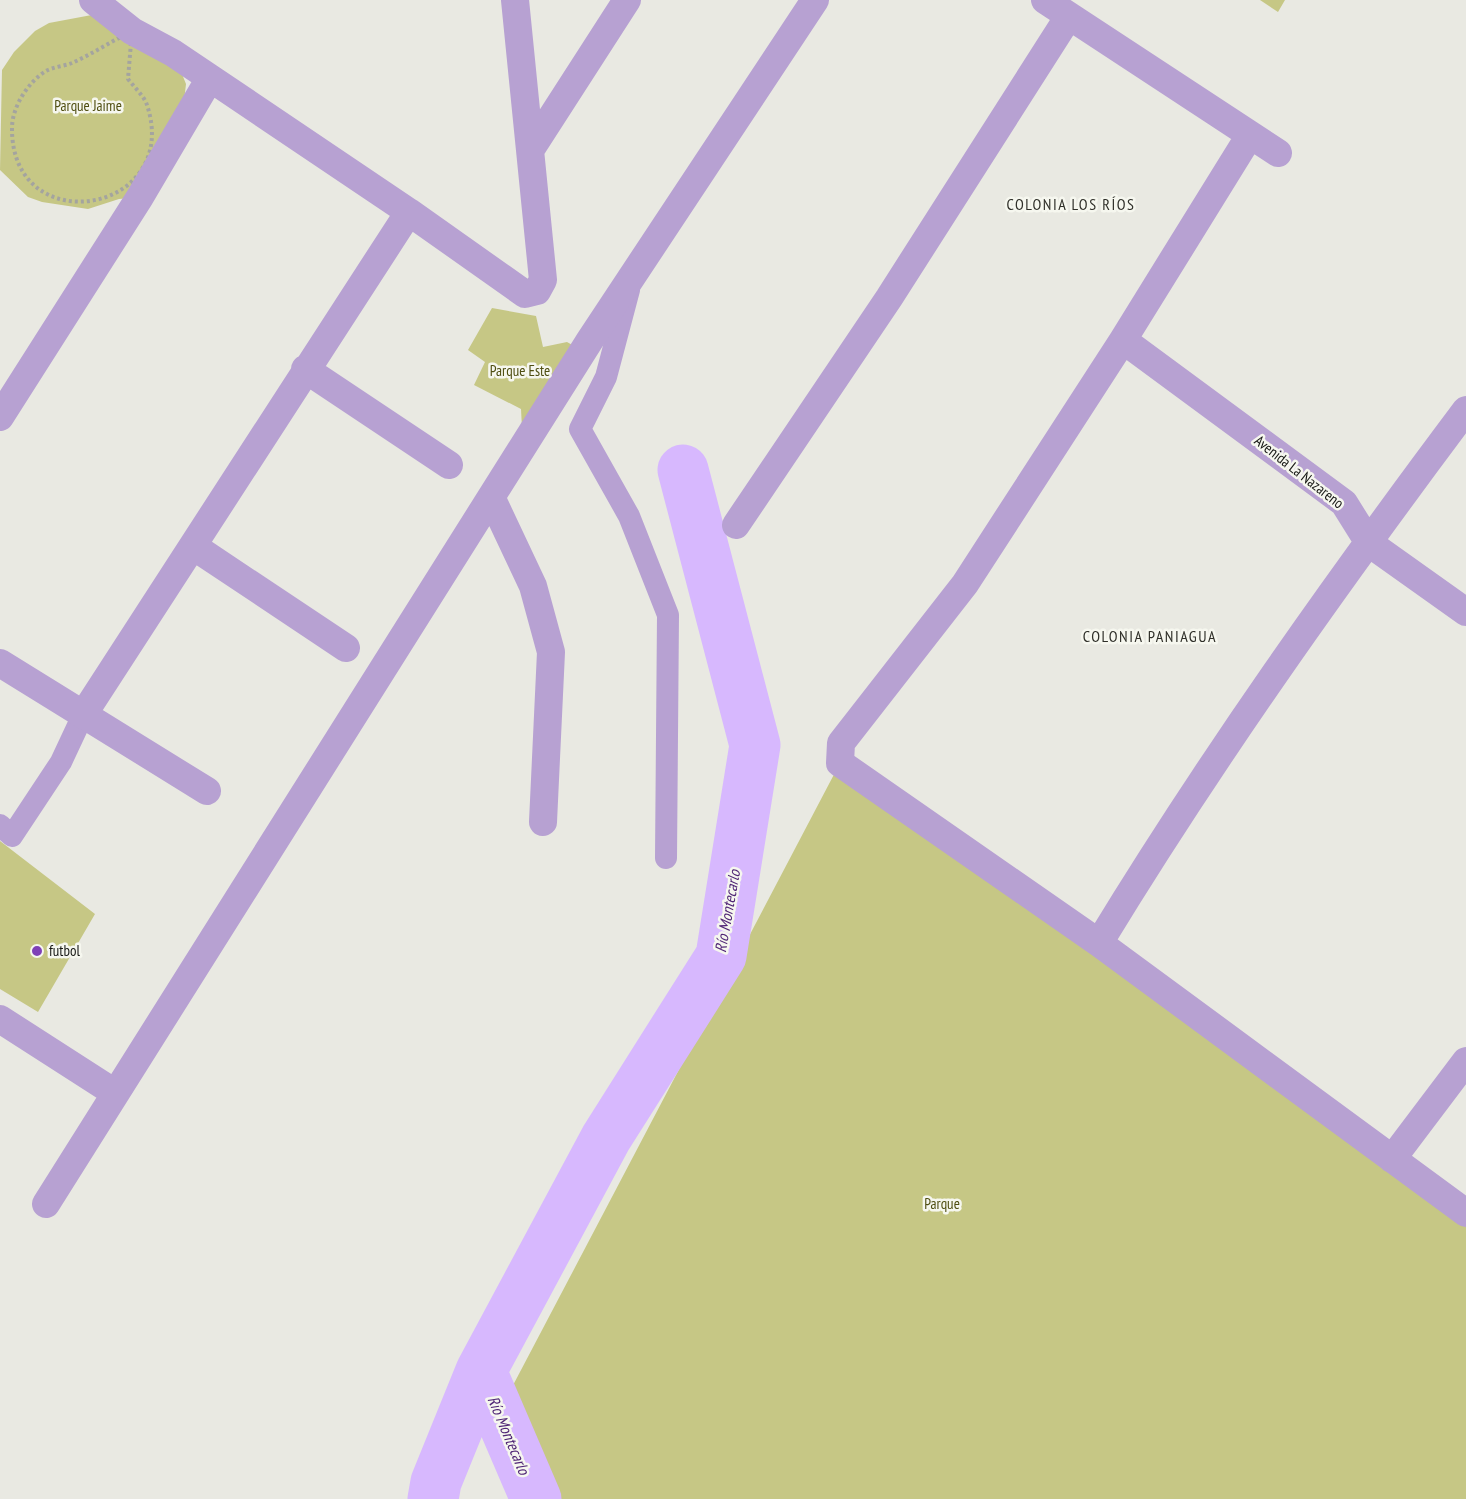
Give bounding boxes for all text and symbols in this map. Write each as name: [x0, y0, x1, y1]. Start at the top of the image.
park label: Parque Jaime: [54, 96, 122, 115]
district label: COLONIA LOS RÍOS: [1007, 194, 1135, 214]
park label: Parque Este: [490, 361, 550, 380]
street label: Avenida La Nazareno: [1251, 431, 1348, 512]
district label: COLONIA PANIAGUA: [1083, 626, 1217, 646]
water label: Río Montecarlo: [710, 867, 744, 954]
place label: futbol: [49, 941, 80, 960]
marker: futbol: [30, 944, 44, 958]
park label: Parque: [924, 1194, 960, 1213]
water label: Río Montecarlo: [483, 1393, 535, 1478]

